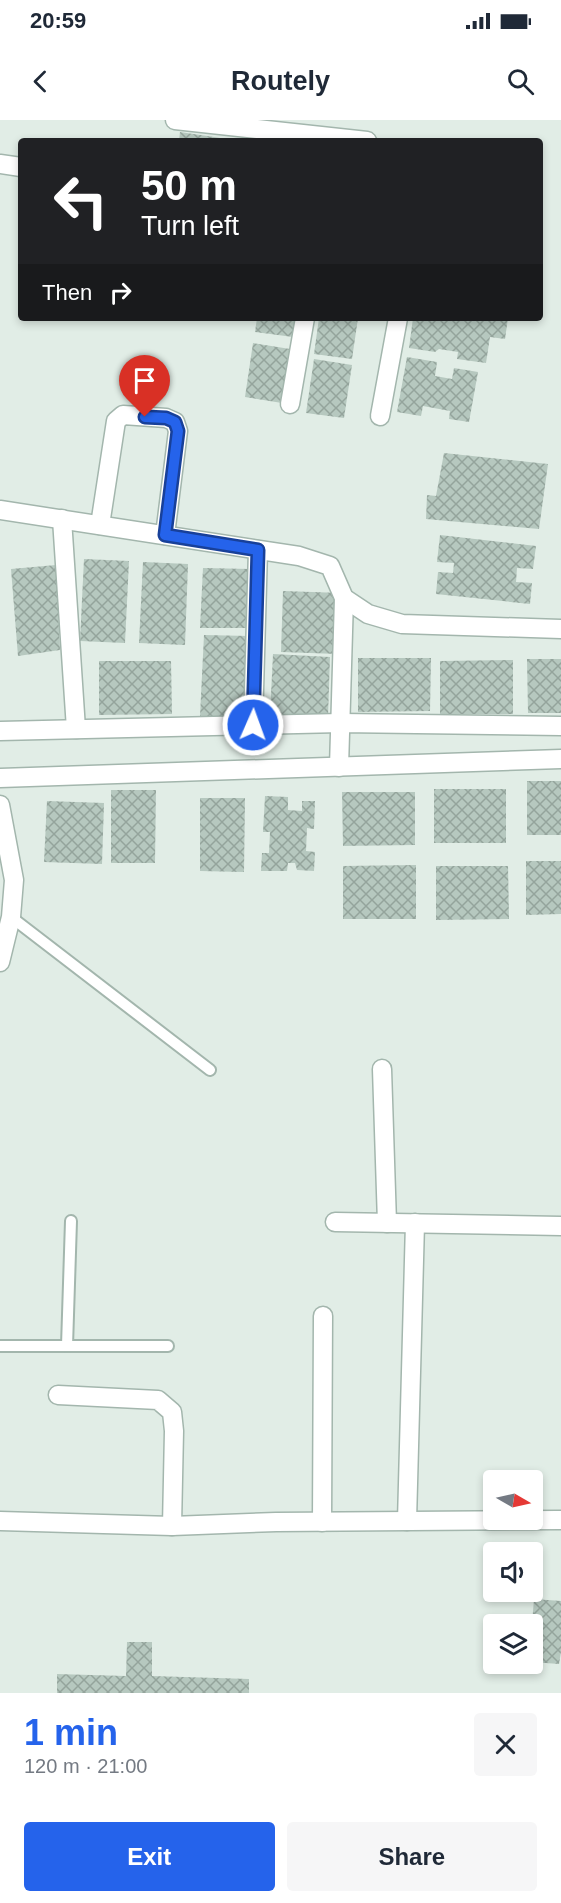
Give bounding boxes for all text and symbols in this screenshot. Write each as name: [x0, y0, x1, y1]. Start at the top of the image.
text: 20:59: [30, 8, 86, 33]
icon: back: [24, 65, 57, 98]
icon: search: [504, 65, 537, 98]
text: Routely: [231, 66, 330, 96]
icon: left: [42, 162, 120, 240]
text: 50 m: [141, 162, 237, 209]
text: Turn left: [141, 211, 239, 241]
icon: right: [104, 276, 137, 309]
text: Then: [42, 280, 92, 305]
pin: [119, 355, 170, 417]
icon: arrive: [128, 364, 161, 397]
position arrow: [221, 693, 285, 757]
north arrow: [483, 1470, 543, 1530]
map controls: [483, 1470, 543, 1674]
button: sound: [483, 1542, 543, 1602]
button: layers: [483, 1614, 543, 1674]
text: 1 min: [24, 1712, 118, 1753]
button: close: [474, 1713, 537, 1776]
text: 120 m · 21:00: [24, 1755, 147, 1777]
button: Exit: [24, 1822, 275, 1891]
button: Share: [287, 1822, 537, 1891]

